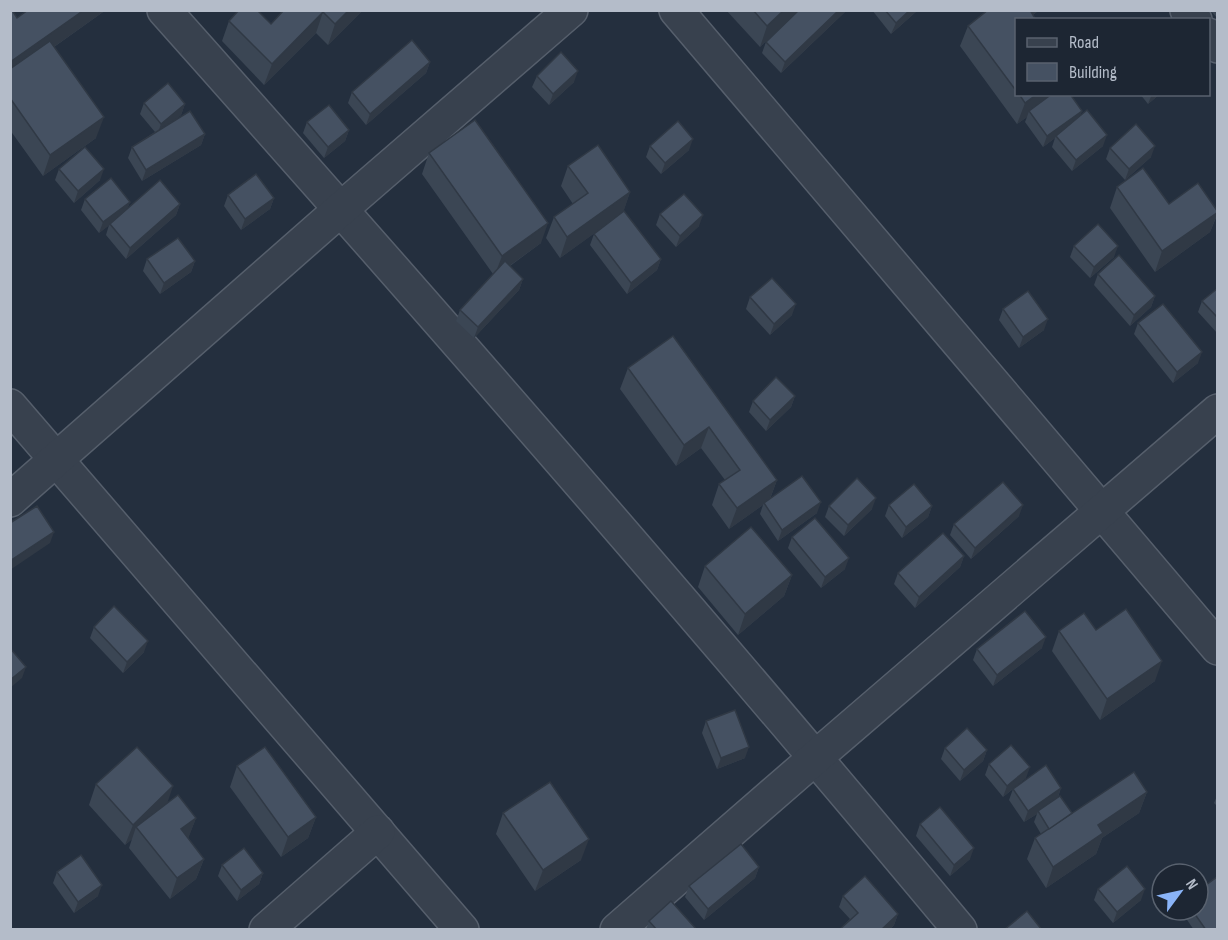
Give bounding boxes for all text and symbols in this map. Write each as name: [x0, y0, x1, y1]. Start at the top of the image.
legend: [1015, 18, 1210, 96]
text: Road: [1069, 32, 1099, 53]
text: Building: [1069, 62, 1117, 83]
north arrow: [1150, 862, 1210, 922]
text: N: [1181, 876, 1202, 893]

